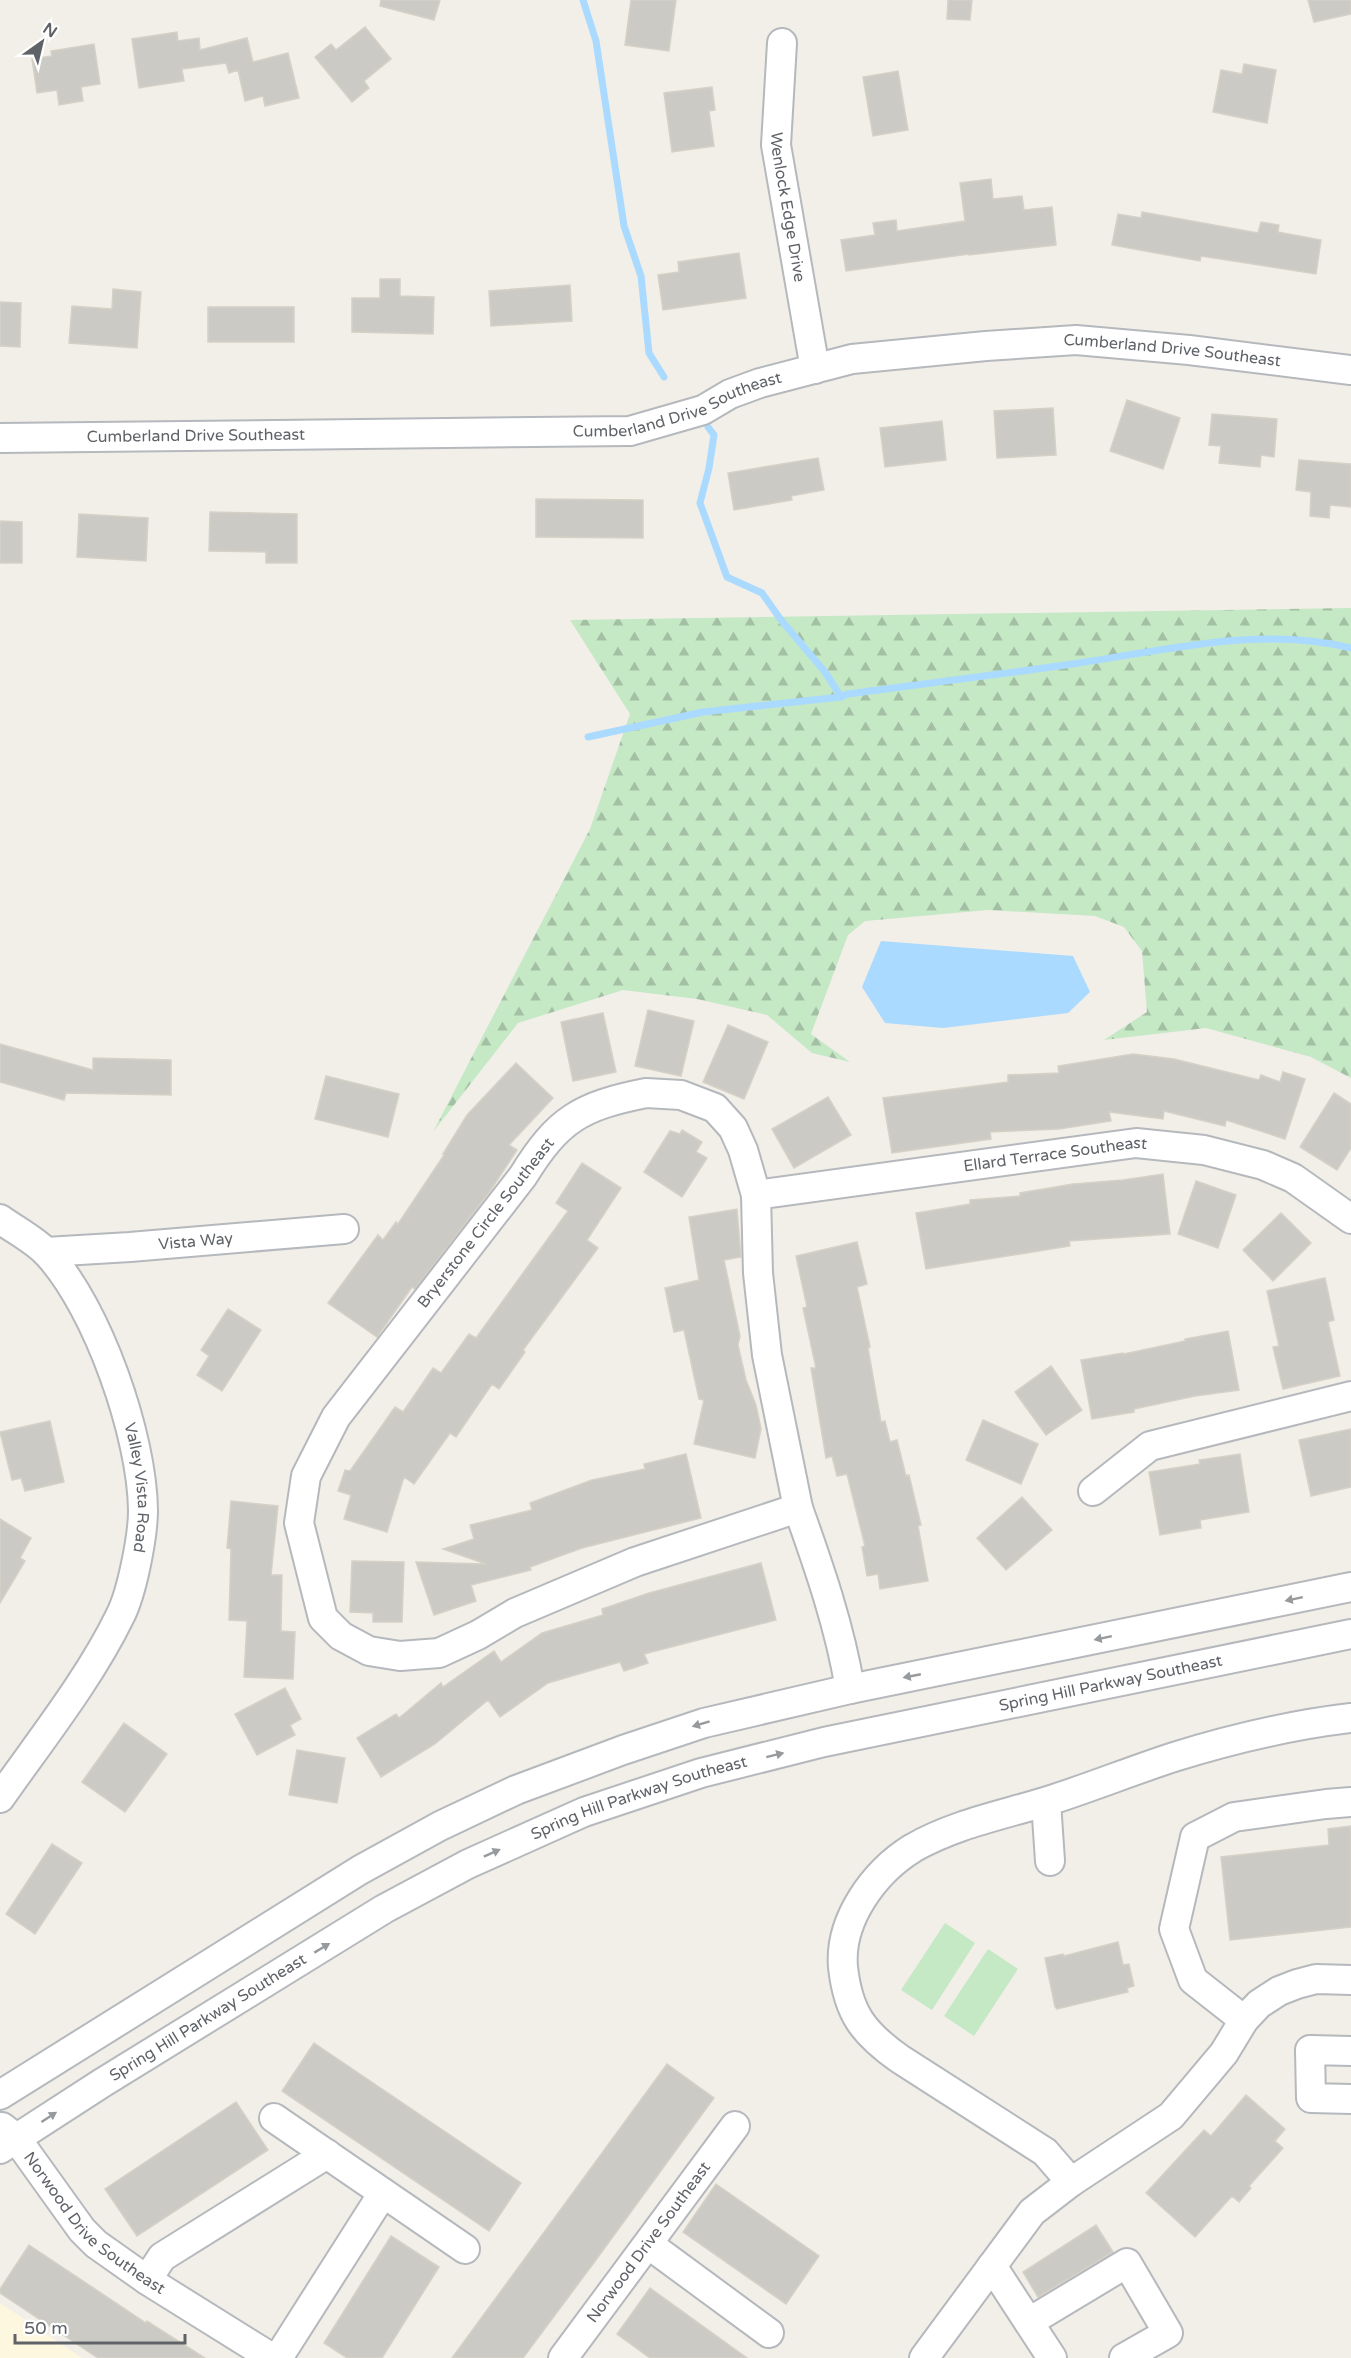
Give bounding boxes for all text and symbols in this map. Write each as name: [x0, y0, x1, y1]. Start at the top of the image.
north arrow: [12, 12, 72, 72]
text: N: [39, 19, 61, 42]
street label: Wenlock Edge Drive: [766, 131, 810, 284]
street label: Cumberland Drive Southeast: [1063, 330, 1282, 371]
street label: Cumberland Drive Southeast: [573, 368, 784, 442]
street label: Cumberland Drive Southeast: [87, 425, 305, 447]
street label: Ellard Terrace Southeast: [962, 1133, 1148, 1177]
street label: Bryerstone Circle Southeast: [413, 1134, 559, 1312]
street label: Vista Way: [157, 1228, 234, 1255]
street label: Valley Vista Road: [120, 1421, 153, 1554]
one-way arrow: [1284, 1594, 1303, 1604]
one-way arrow: [1093, 1633, 1112, 1643]
street label: Spring Hill Parkway Southeast: [997, 1651, 1224, 1716]
one-way arrow: [902, 1672, 921, 1681]
one-way arrow: [692, 1720, 710, 1729]
one-way arrow: [766, 1749, 784, 1759]
street label: Spring Hill Parkway Southeast: [528, 1752, 749, 1844]
one-way arrow: [484, 1848, 502, 1858]
one-way arrow: [314, 1942, 330, 1953]
street label: Spring Hill Parkway Southeast: [106, 1949, 310, 2086]
one-way arrow: [41, 2112, 57, 2123]
street label: Norwood Drive Southeast: [19, 2148, 169, 2299]
street label: Norwood Drive Southeast: [583, 2158, 715, 2327]
scale bar: [15, 2307, 184, 2345]
text: 50 m: [24, 2317, 68, 2339]

